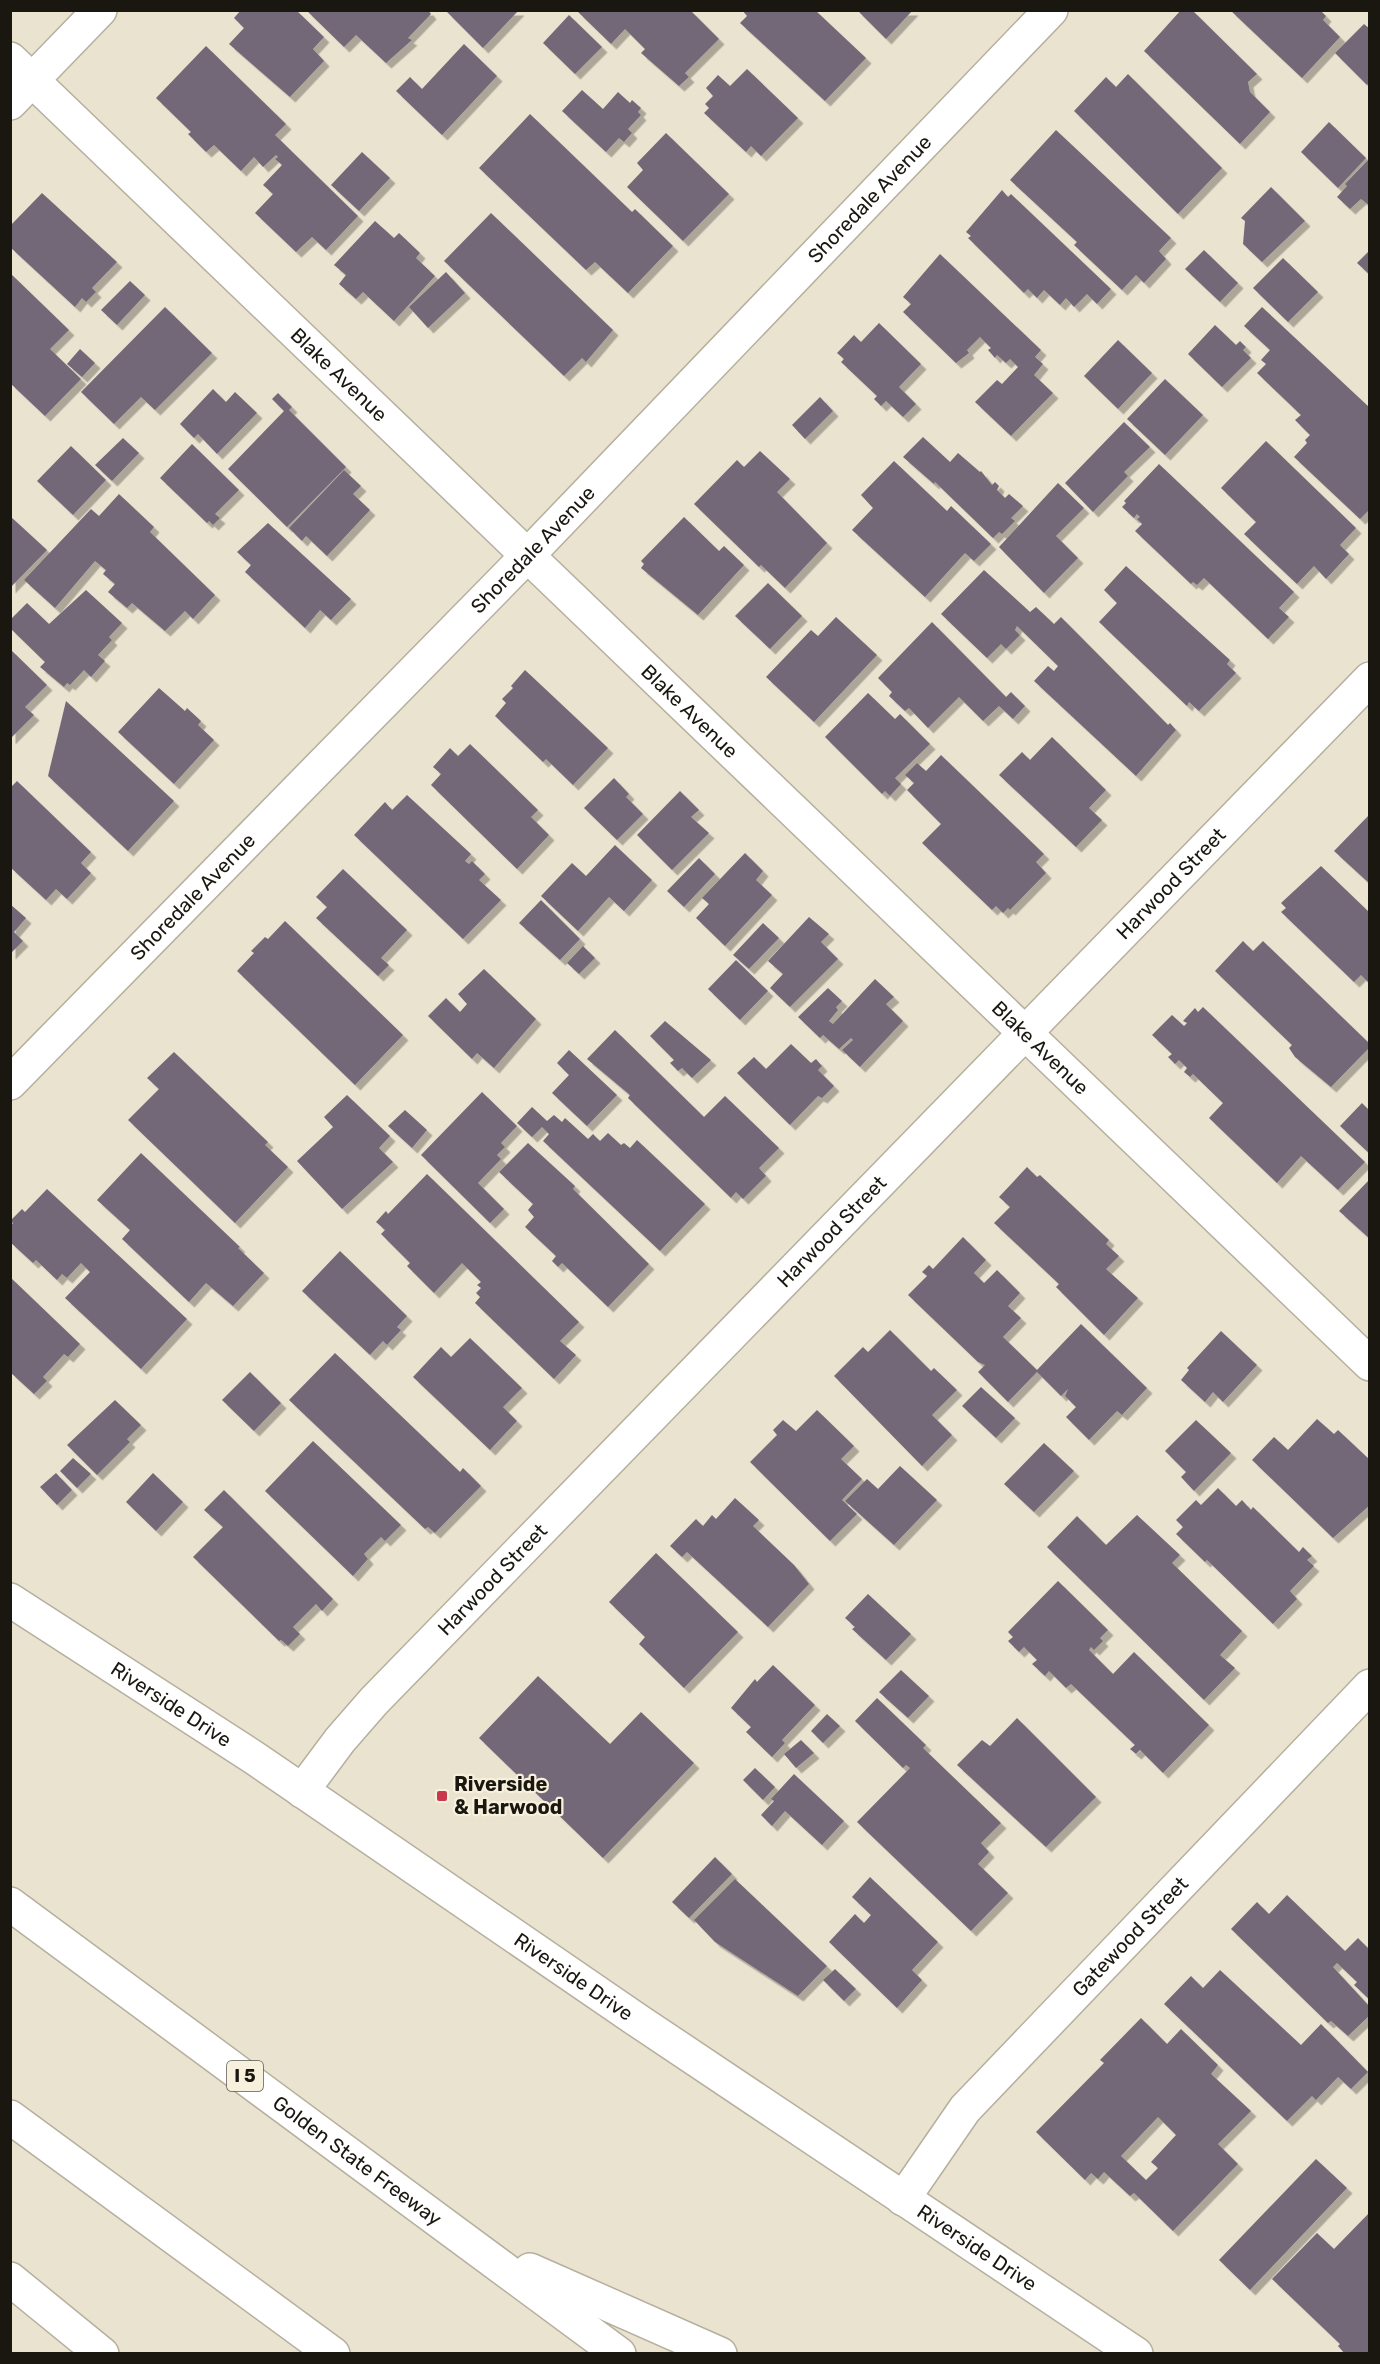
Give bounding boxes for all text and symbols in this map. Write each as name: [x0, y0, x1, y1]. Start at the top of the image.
street label: Shoredale Avenue: [803, 130, 936, 268]
street label: Blake Avenue: [286, 323, 392, 427]
street label: Shoredale Avenue: [466, 481, 600, 618]
street label: Blake Avenue: [636, 659, 743, 763]
street label: Harwood Street: [1111, 822, 1231, 944]
street label: Shoredale Avenue: [125, 828, 260, 965]
street label: Blake Avenue: [987, 996, 1094, 1100]
street label: Harwood Street: [772, 1171, 891, 1292]
street label: Harwood Street: [433, 1519, 552, 1640]
street label: Riverside Drive: [106, 1656, 236, 1752]
place label: Riverside & Harwood: [454, 1772, 562, 1819]
marker: Riverside & Harwood: [435, 1789, 449, 1803]
street label: Gatewood Street: [1067, 1872, 1193, 2001]
street label: Riverside Drive: [510, 1928, 638, 2026]
road number: I 5: [227, 2061, 263, 2091]
street label: Golden State Freeway: [268, 2091, 447, 2231]
street label: Riverside Drive: [913, 2199, 1041, 2296]

